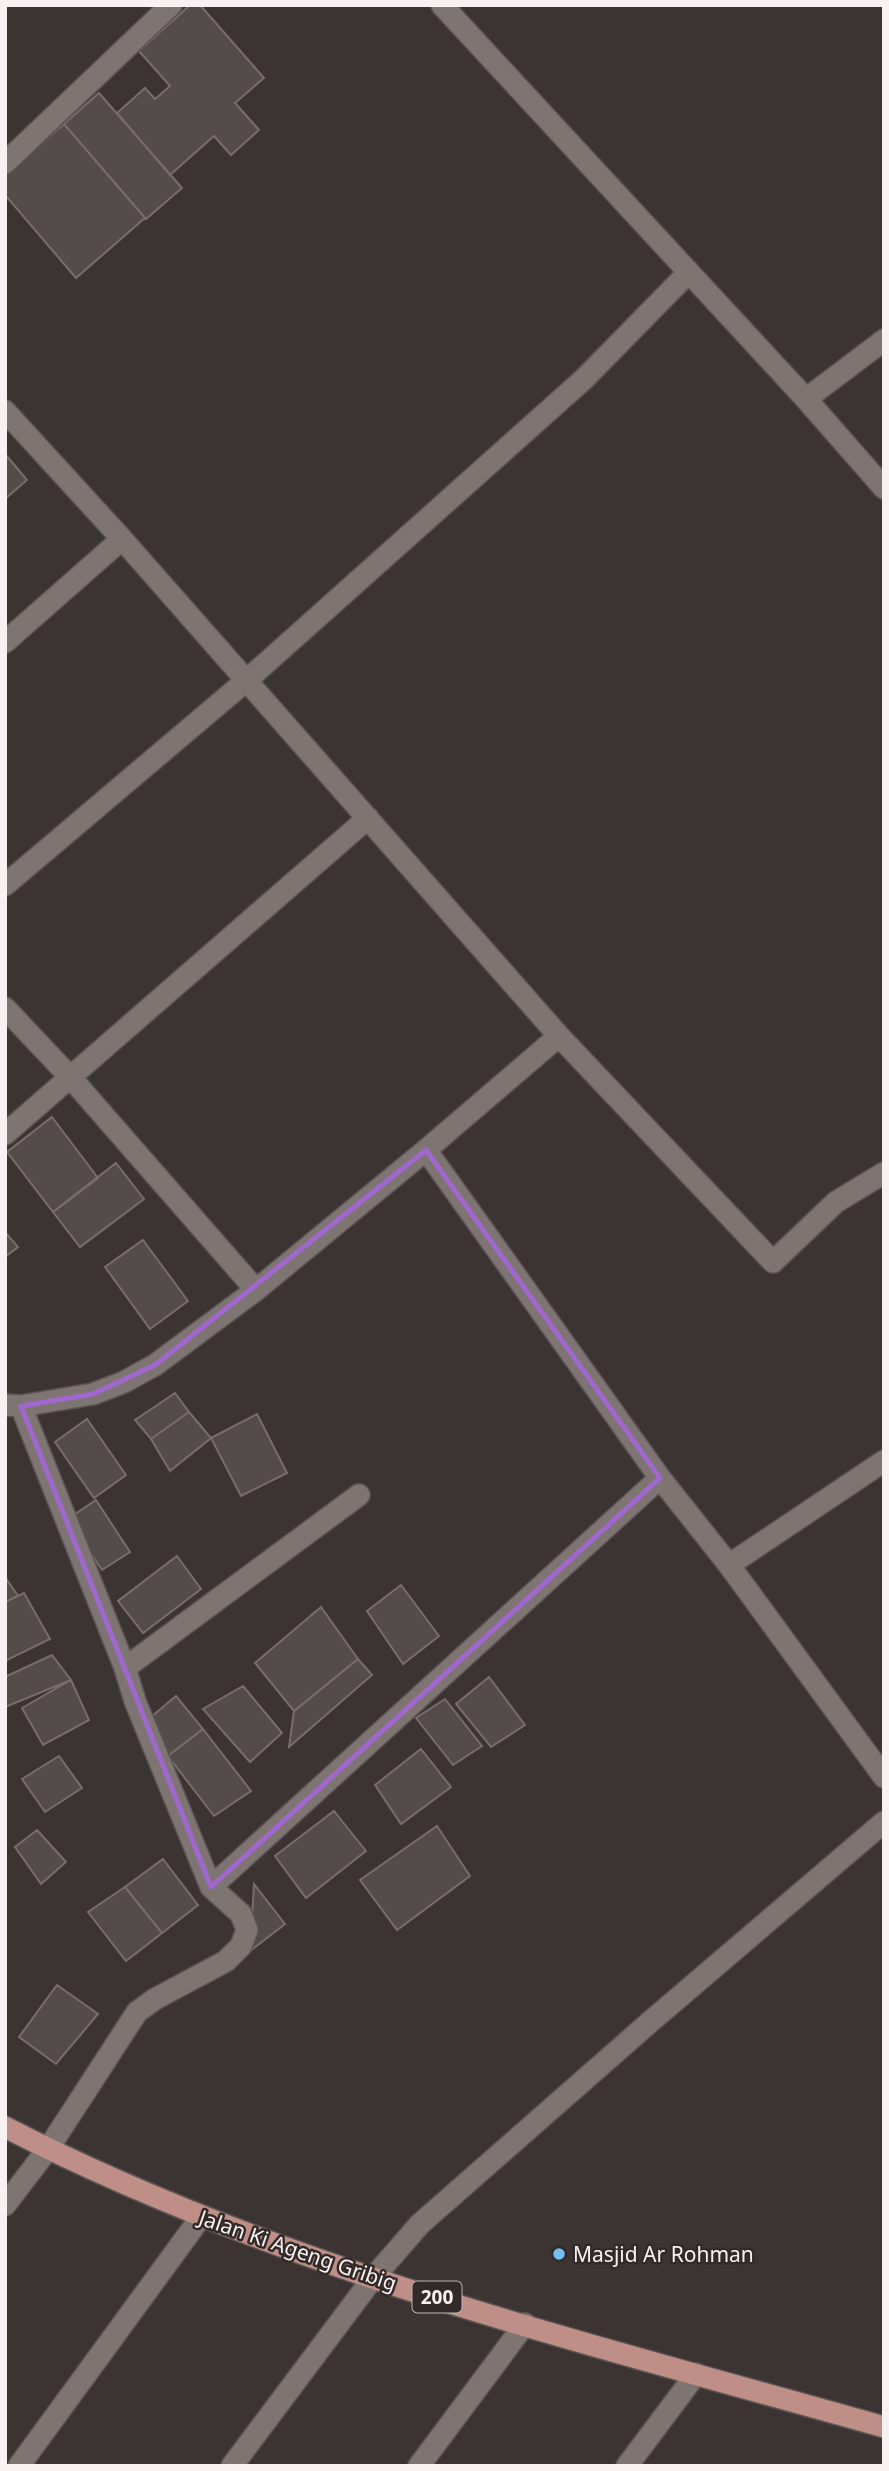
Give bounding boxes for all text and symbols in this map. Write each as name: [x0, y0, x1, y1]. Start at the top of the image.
street label: Jalan Ki Ageng Gribig: [194, 2202, 401, 2297]
place label: Masjid Ar Rohman: [573, 2240, 754, 2268]
marker: Masjid Ar Rohman: [551, 2246, 567, 2262]
road number: 200: [412, 2282, 462, 2312]

